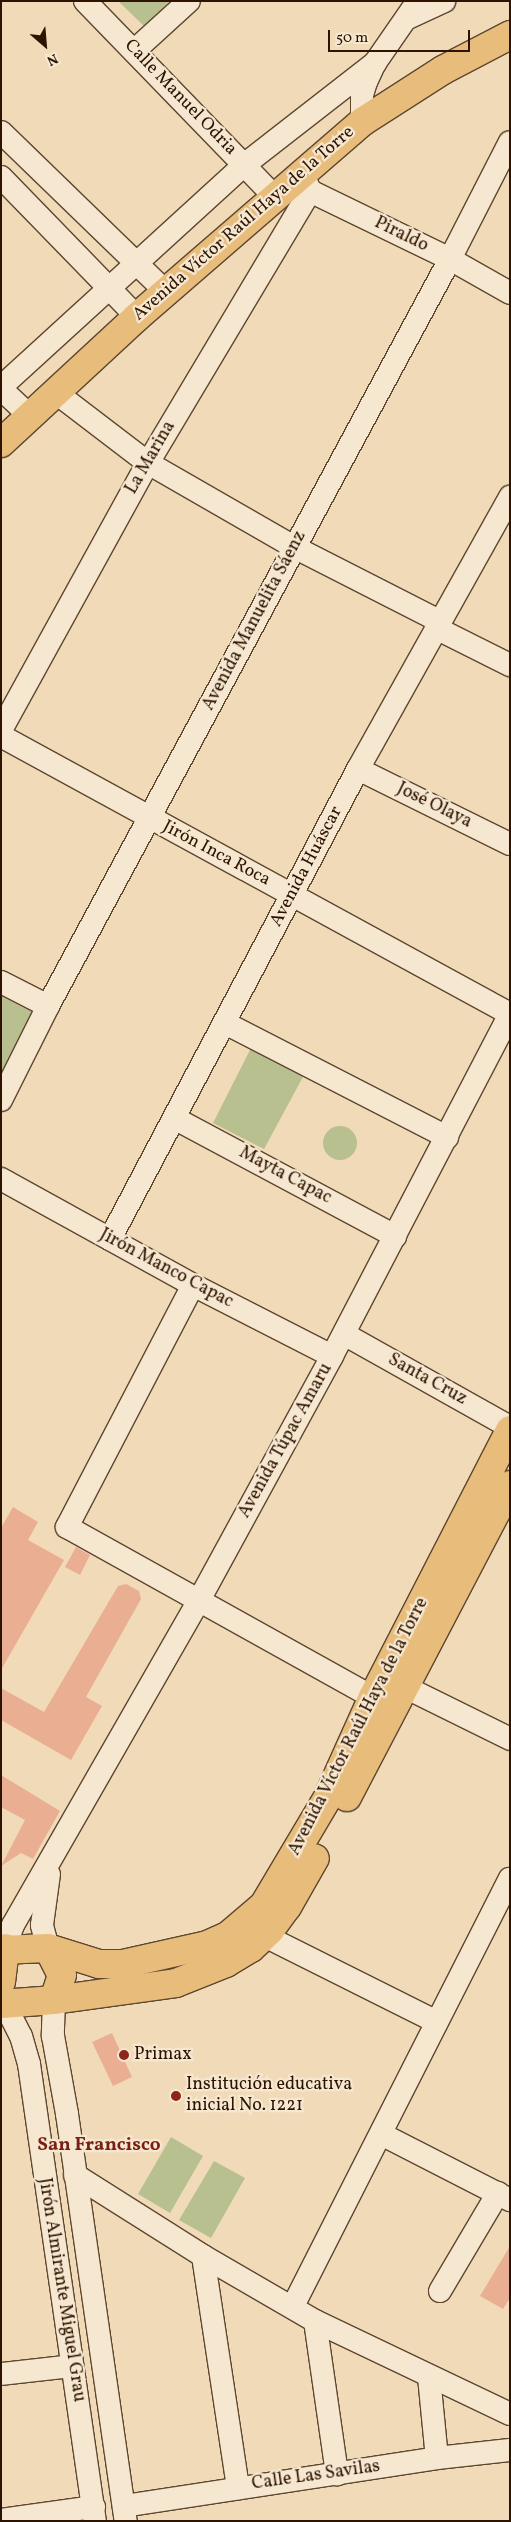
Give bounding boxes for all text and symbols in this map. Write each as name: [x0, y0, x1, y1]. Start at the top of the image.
north arrow: [20, 20, 70, 70]
scale bar: [331, 20, 474, 52]
text: 50 m: [336, 28, 368, 49]
street label: Calle Manuel Odria: [119, 35, 241, 161]
text: N: [43, 48, 61, 70]
street label: Avenida Víctor Raúl Haya de la Torre: [129, 122, 359, 326]
street label: Piraldo: [370, 213, 432, 257]
street label: La Marina: [121, 418, 181, 498]
street label: Avenida Manuelita Sáenz: [198, 527, 312, 715]
street label: José Olaya: [393, 779, 475, 833]
street label: Avenida Huáscar: [266, 803, 348, 931]
street label: Jirón Inca Roca: [158, 817, 274, 891]
street label: Mayta Capac: [235, 1143, 335, 1209]
street label: Jirón Manco Capac: [95, 1225, 237, 1313]
street label: Santa Cruz: [384, 1349, 470, 1411]
street label: Avenida Túpac Amaru: [234, 1360, 338, 1522]
street label: Avenida Víctor Raúl Haya de la Torre: [284, 1594, 434, 1860]
place label: Primax: [134, 2044, 192, 2066]
marker: Primax: [118, 2049, 130, 2061]
place label: Institución educativa inicial No. 1221: [186, 2075, 352, 2118]
marker: Institución educativa inicial No. 1221: [170, 2090, 182, 2102]
district label: San Francisco: [37, 2135, 161, 2157]
street label: Jirón Almirante Miguel Grau: [33, 2176, 89, 2404]
street label: Calle Las Savilas: [250, 2456, 382, 2496]

